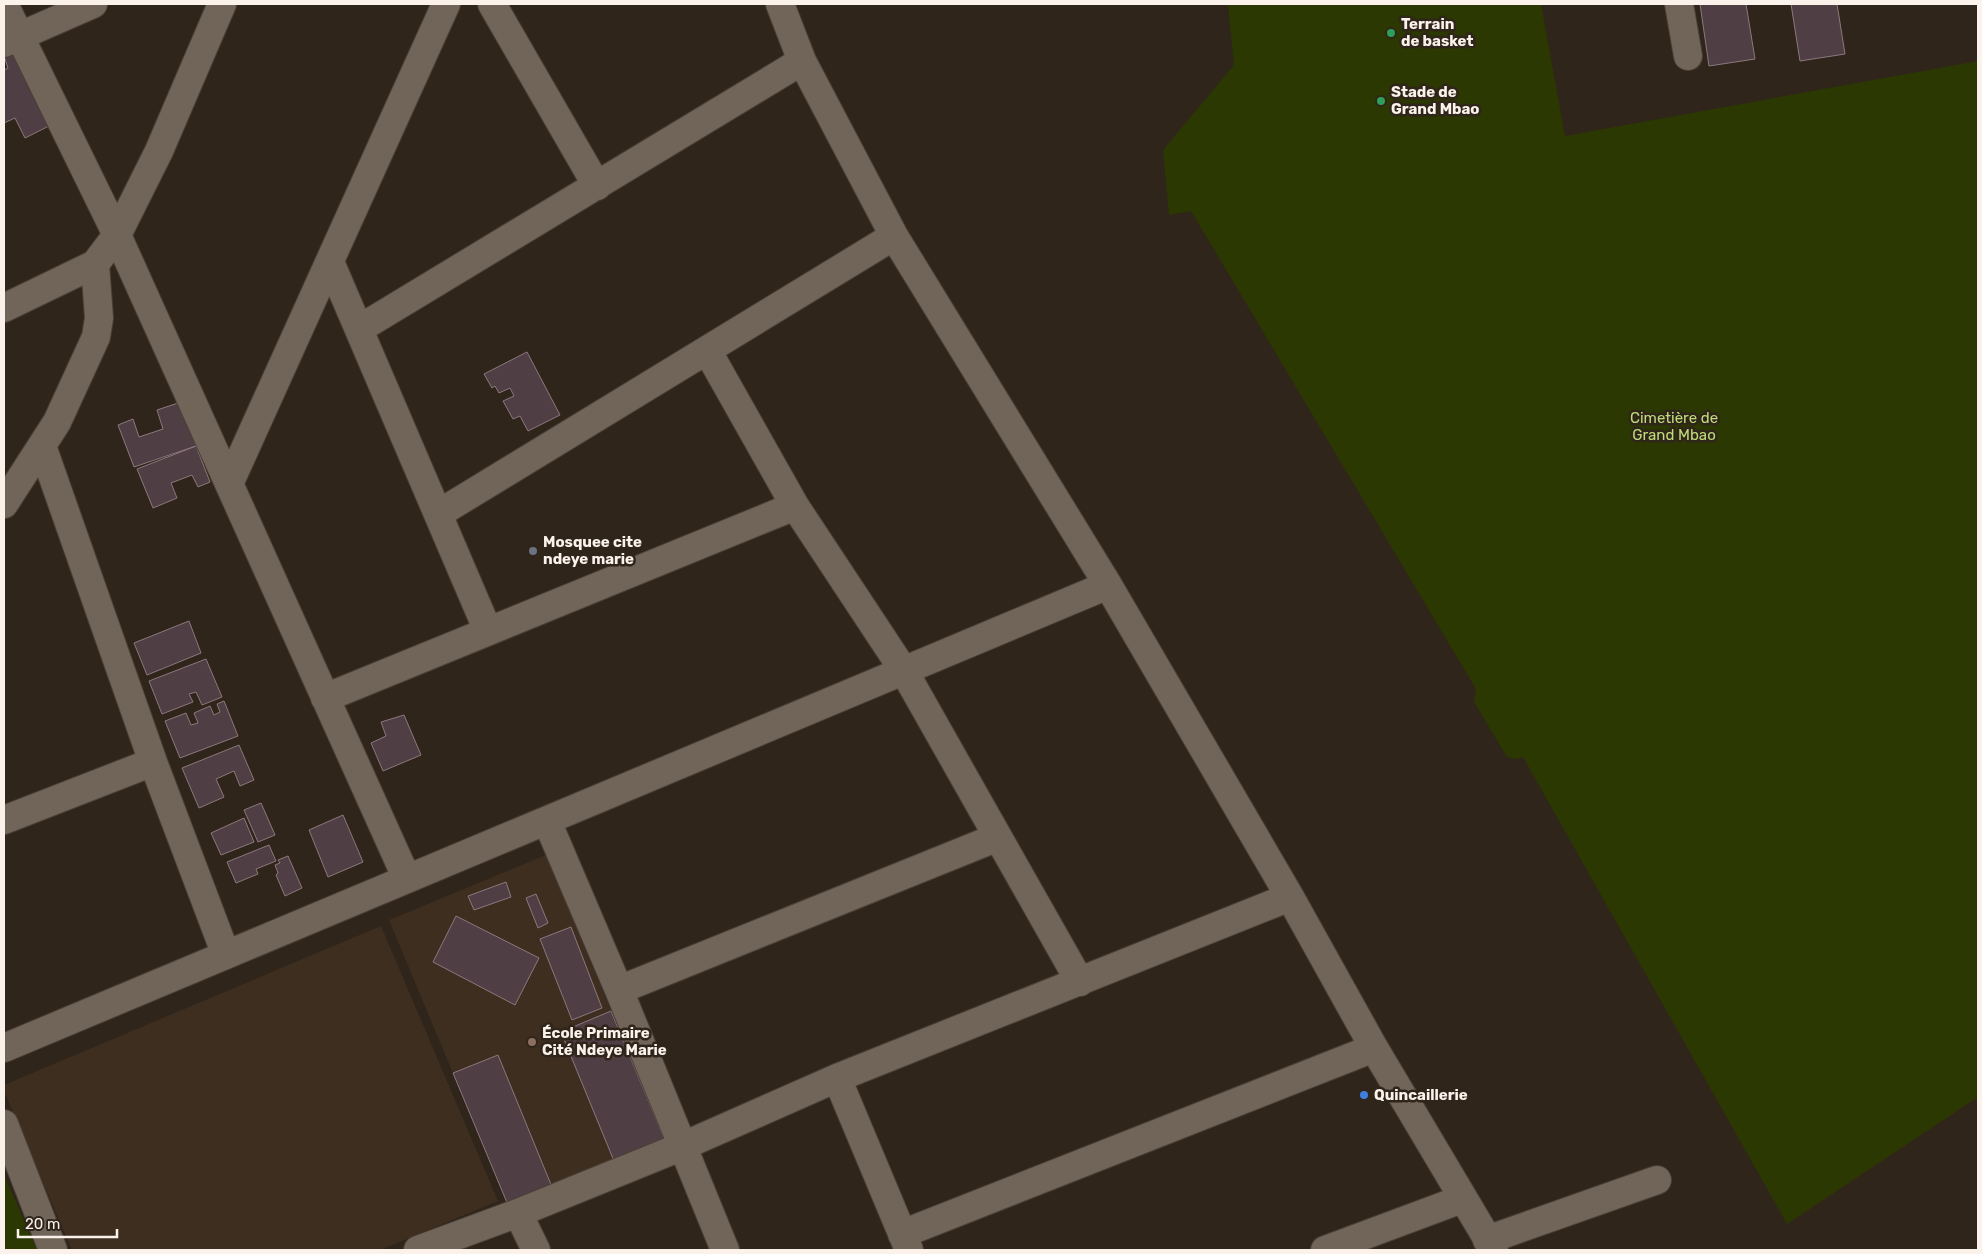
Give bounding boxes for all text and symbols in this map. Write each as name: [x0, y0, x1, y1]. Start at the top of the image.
place label: Terrain de basket: [1401, 15, 1474, 50]
marker: Terrain de basket: [1385, 27, 1397, 39]
place label: Stade de Grand Mbao: [1391, 83, 1480, 118]
marker: Stade de Grand Mbao: [1375, 95, 1387, 107]
park label: Cimetière de Grand Mbao: [1630, 409, 1718, 444]
place label: Mosquee cite ndeye marie: [543, 533, 642, 568]
marker: Mosquee cite ndeye marie: [527, 545, 539, 557]
place label: École Primaire Cité Ndeye Marie: [542, 1024, 667, 1059]
marker: École Primaire Cité Ndeye Marie: [526, 1036, 538, 1048]
place label: Quincaillerie: [1374, 1086, 1468, 1104]
marker: Quincaillerie: [1358, 1089, 1370, 1101]
scale bar: [18, 1206, 116, 1238]
text: 20 m: [25, 1215, 60, 1233]

